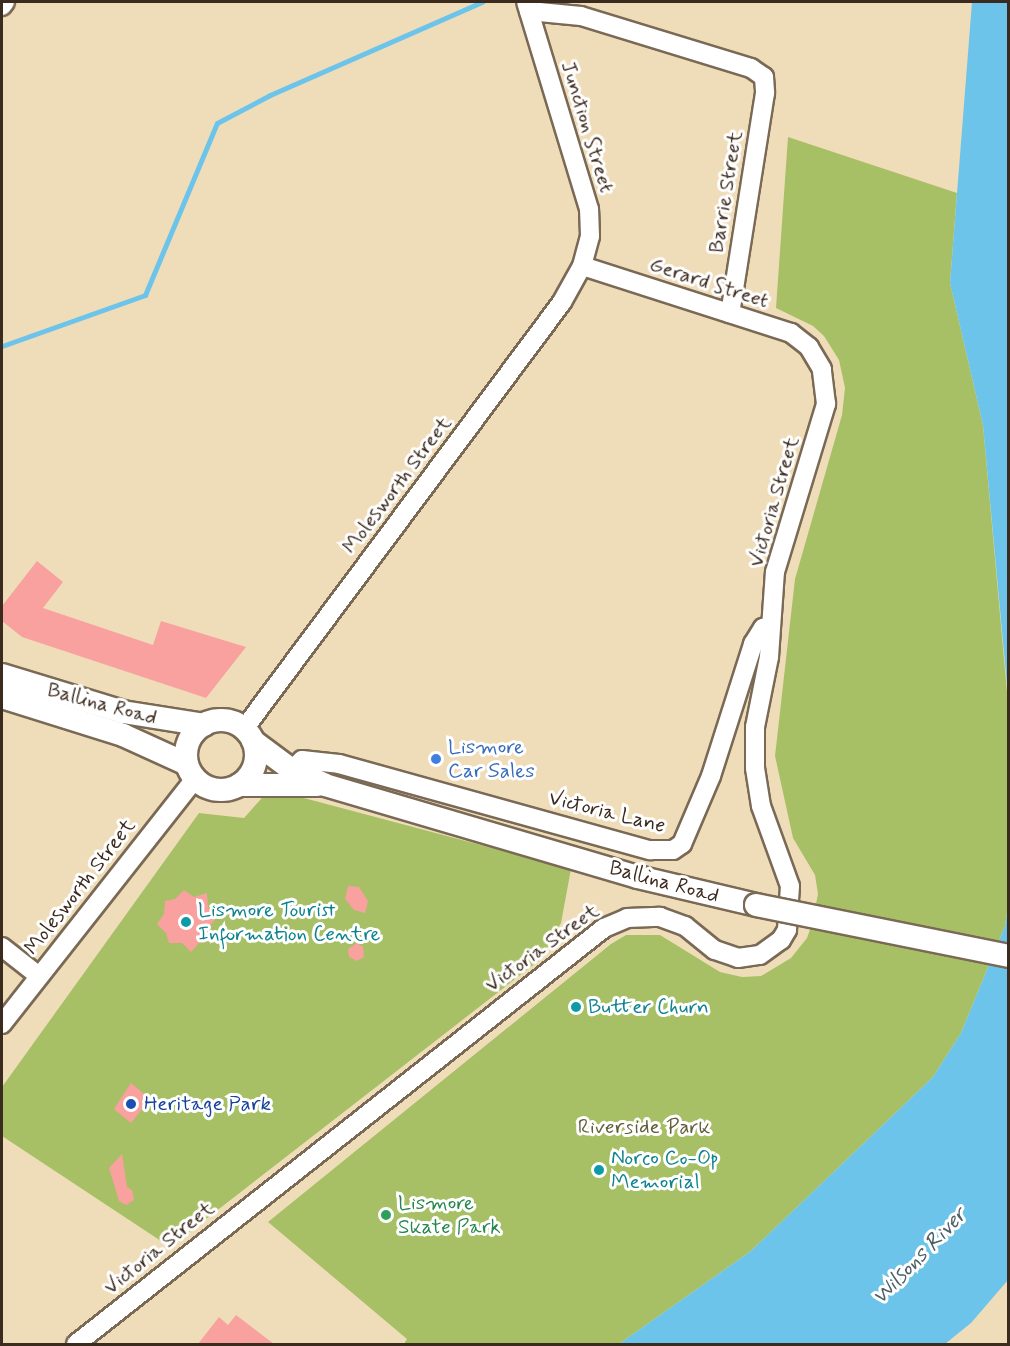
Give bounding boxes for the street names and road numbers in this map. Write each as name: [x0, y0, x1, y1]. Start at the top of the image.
street label: Junction Street: [555, 57, 619, 197]
street label: Barrie Street: [704, 129, 748, 255]
street label: Gerard Street: [645, 251, 773, 315]
street label: Molesworth Street: [337, 411, 457, 559]
street label: Victoria Street: [743, 434, 805, 570]
street label: Ballina Road: [45, 678, 159, 730]
street label: Victoria Lane: [546, 785, 668, 839]
street label: Molesworth Street: [19, 814, 141, 960]
street label: Ballina Road: [607, 856, 721, 908]
street label: Victoria Street: [480, 898, 604, 998]
street label: Victoria Street: [99, 1196, 219, 1300]

